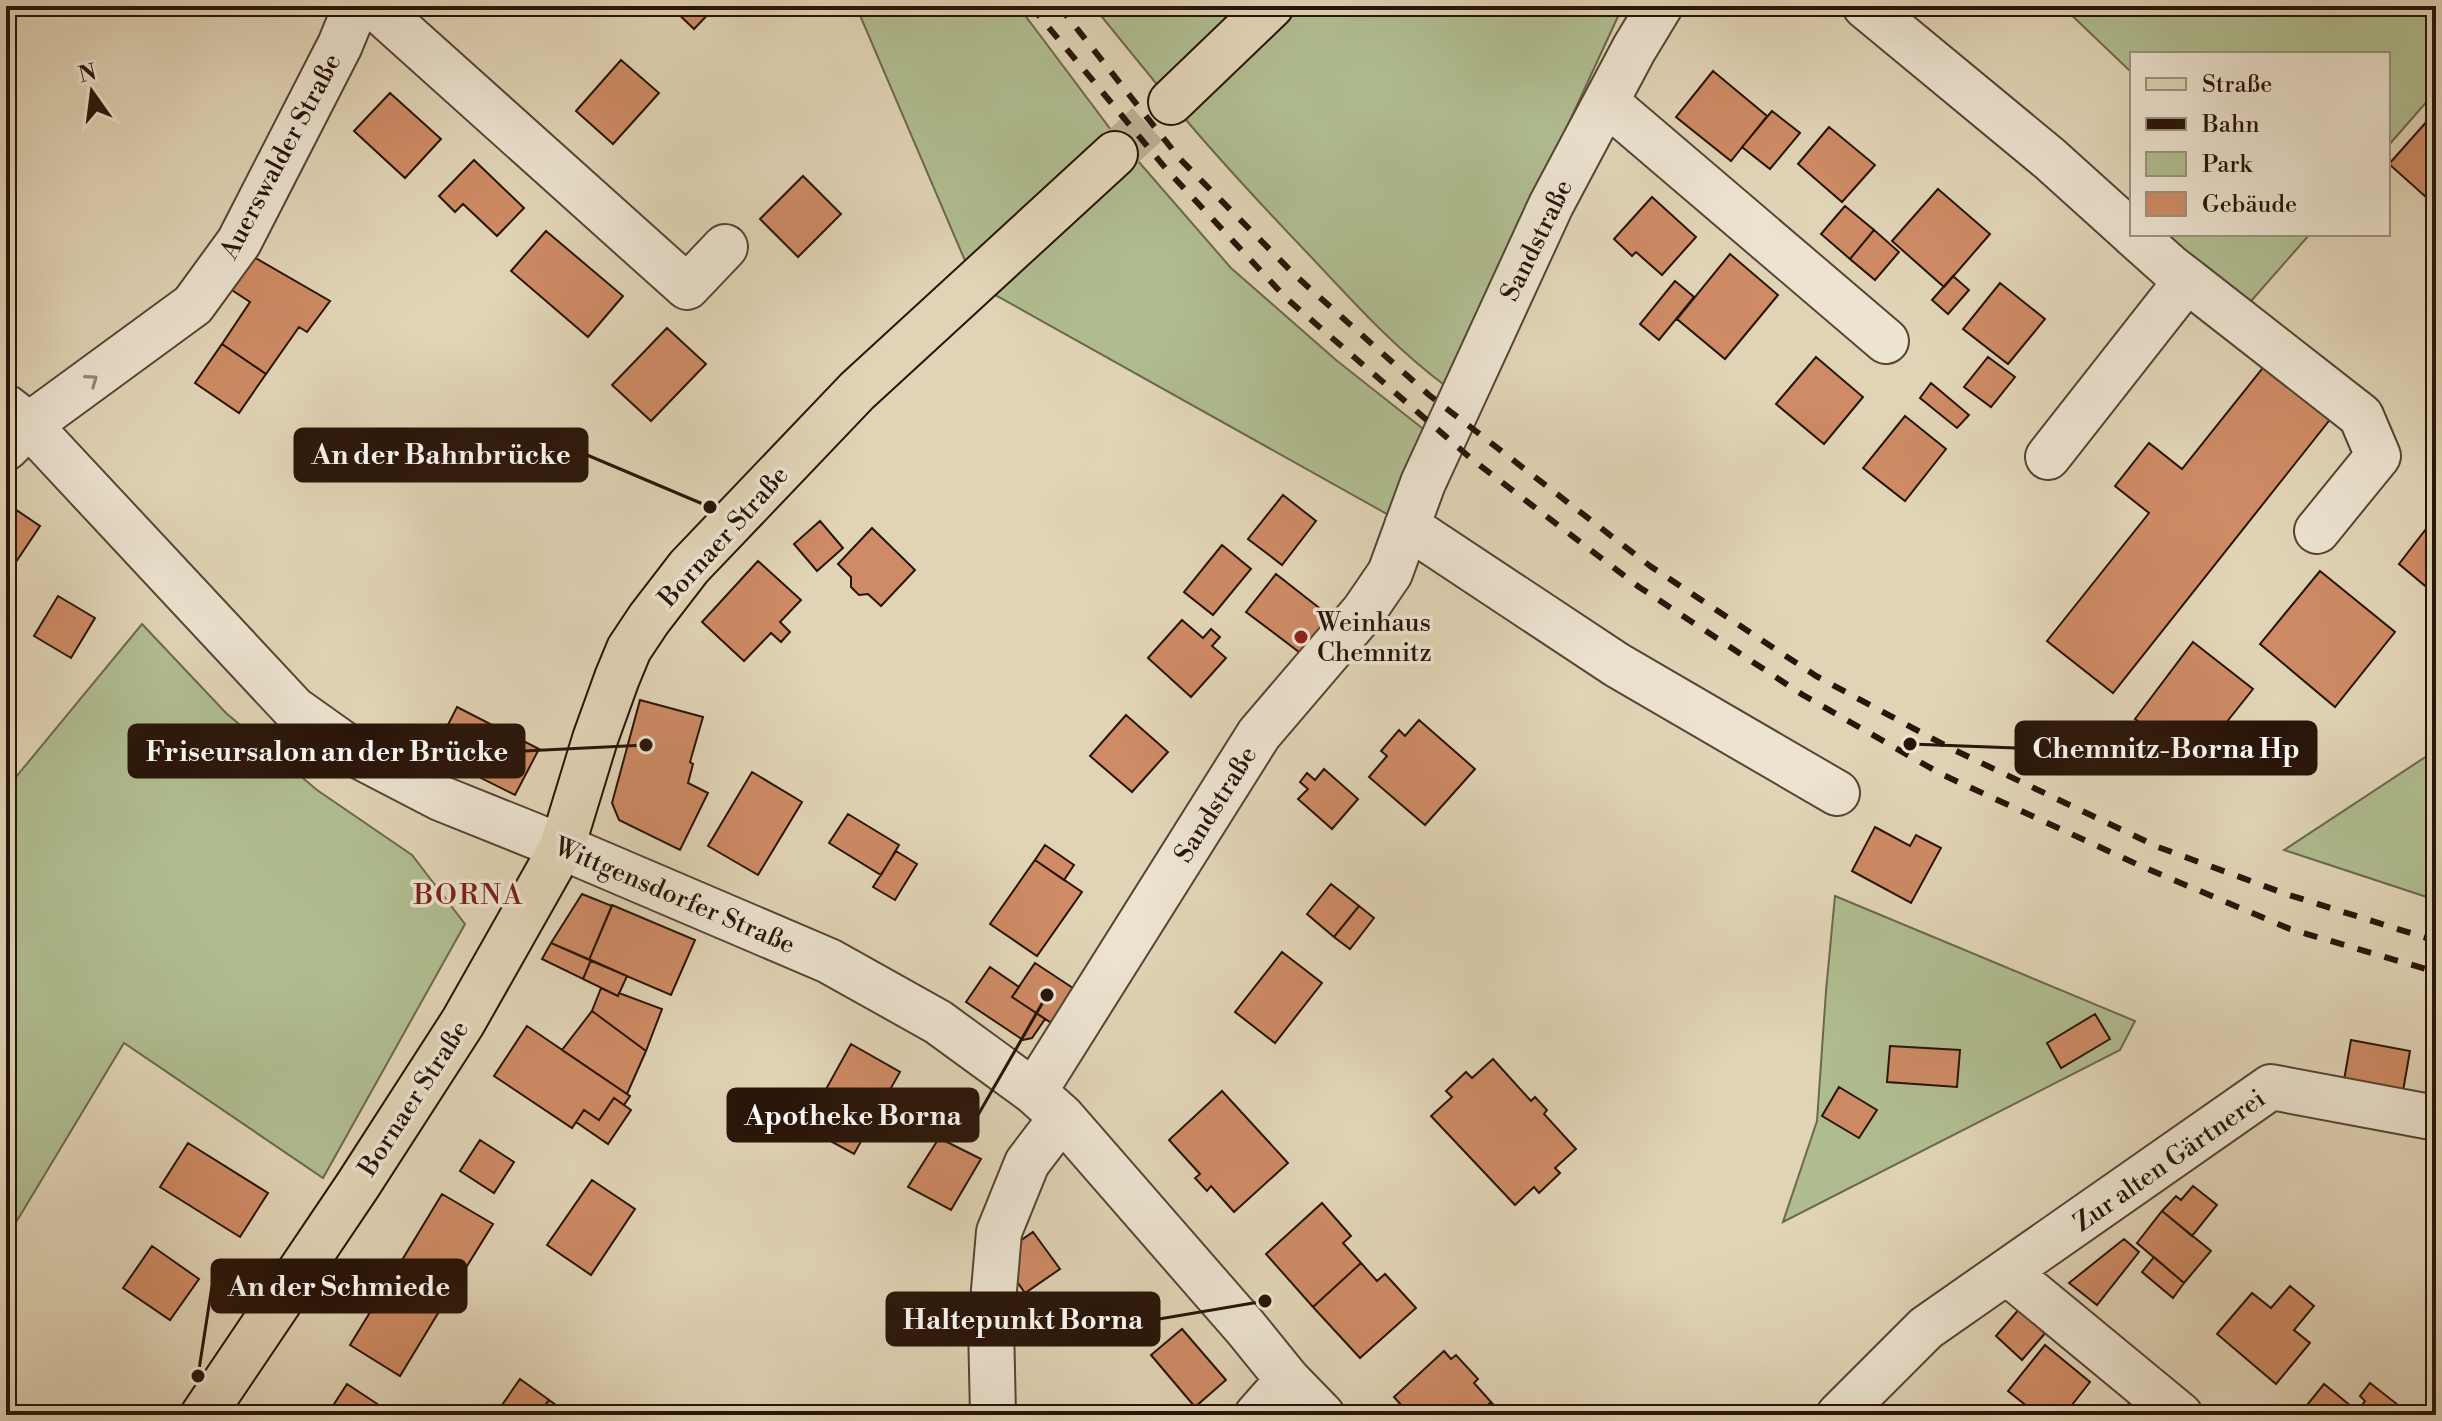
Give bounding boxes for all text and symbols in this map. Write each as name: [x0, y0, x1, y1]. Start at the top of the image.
street label: Auerswalder Straße: [213, 48, 349, 266]
north arrow: [52, 52, 132, 132]
legend: [2130, 52, 2390, 236]
text: N: [76, 59, 100, 89]
text: Straße: [2202, 70, 2272, 100]
text: Bahn: [2201, 110, 2260, 140]
text: Park: [2202, 150, 2253, 180]
street label: Sandstraße: [1494, 174, 1580, 306]
text: Gebäude: [2202, 190, 2297, 220]
one-way arrow: [84, 375, 98, 389]
callout: An der Bahnbrücke: [295, 429, 587, 481]
text: An der Bahnbrücke: [310, 438, 571, 473]
street label: Bornaer Straße: [651, 459, 796, 615]
place label: Weinhaus Chemnitz: [1316, 607, 1432, 669]
marker: Weinhaus Chemnitz: [1292, 628, 1310, 646]
callout: Chemnitz-Borna Hp: [2016, 722, 2316, 774]
callout: Friseursalon an der Brücke: [129, 725, 524, 777]
text: Chemnitz-Borna Hp: [2032, 732, 2300, 767]
text: Friseursalon an der Brücke: [146, 735, 508, 770]
street label: Sandstraße: [1168, 740, 1264, 869]
street label: Wittgensdorfer Straße: [548, 830, 800, 961]
district label: BORNA: [413, 878, 524, 913]
street label: Bornaer Straße: [351, 1015, 476, 1183]
street label: Zur alten Gärtnerei: [2067, 1083, 2272, 1239]
callout: Apotheke Borna: [728, 1089, 978, 1141]
text: Apotheke Borna: [743, 1099, 963, 1134]
callout: An der Schmiede: [212, 1260, 466, 1312]
text: An der Schmiede: [227, 1270, 450, 1305]
callout: Haltepunkt Borna: [887, 1293, 1159, 1345]
text: Haltepunkt Borna: [903, 1303, 1144, 1338]

